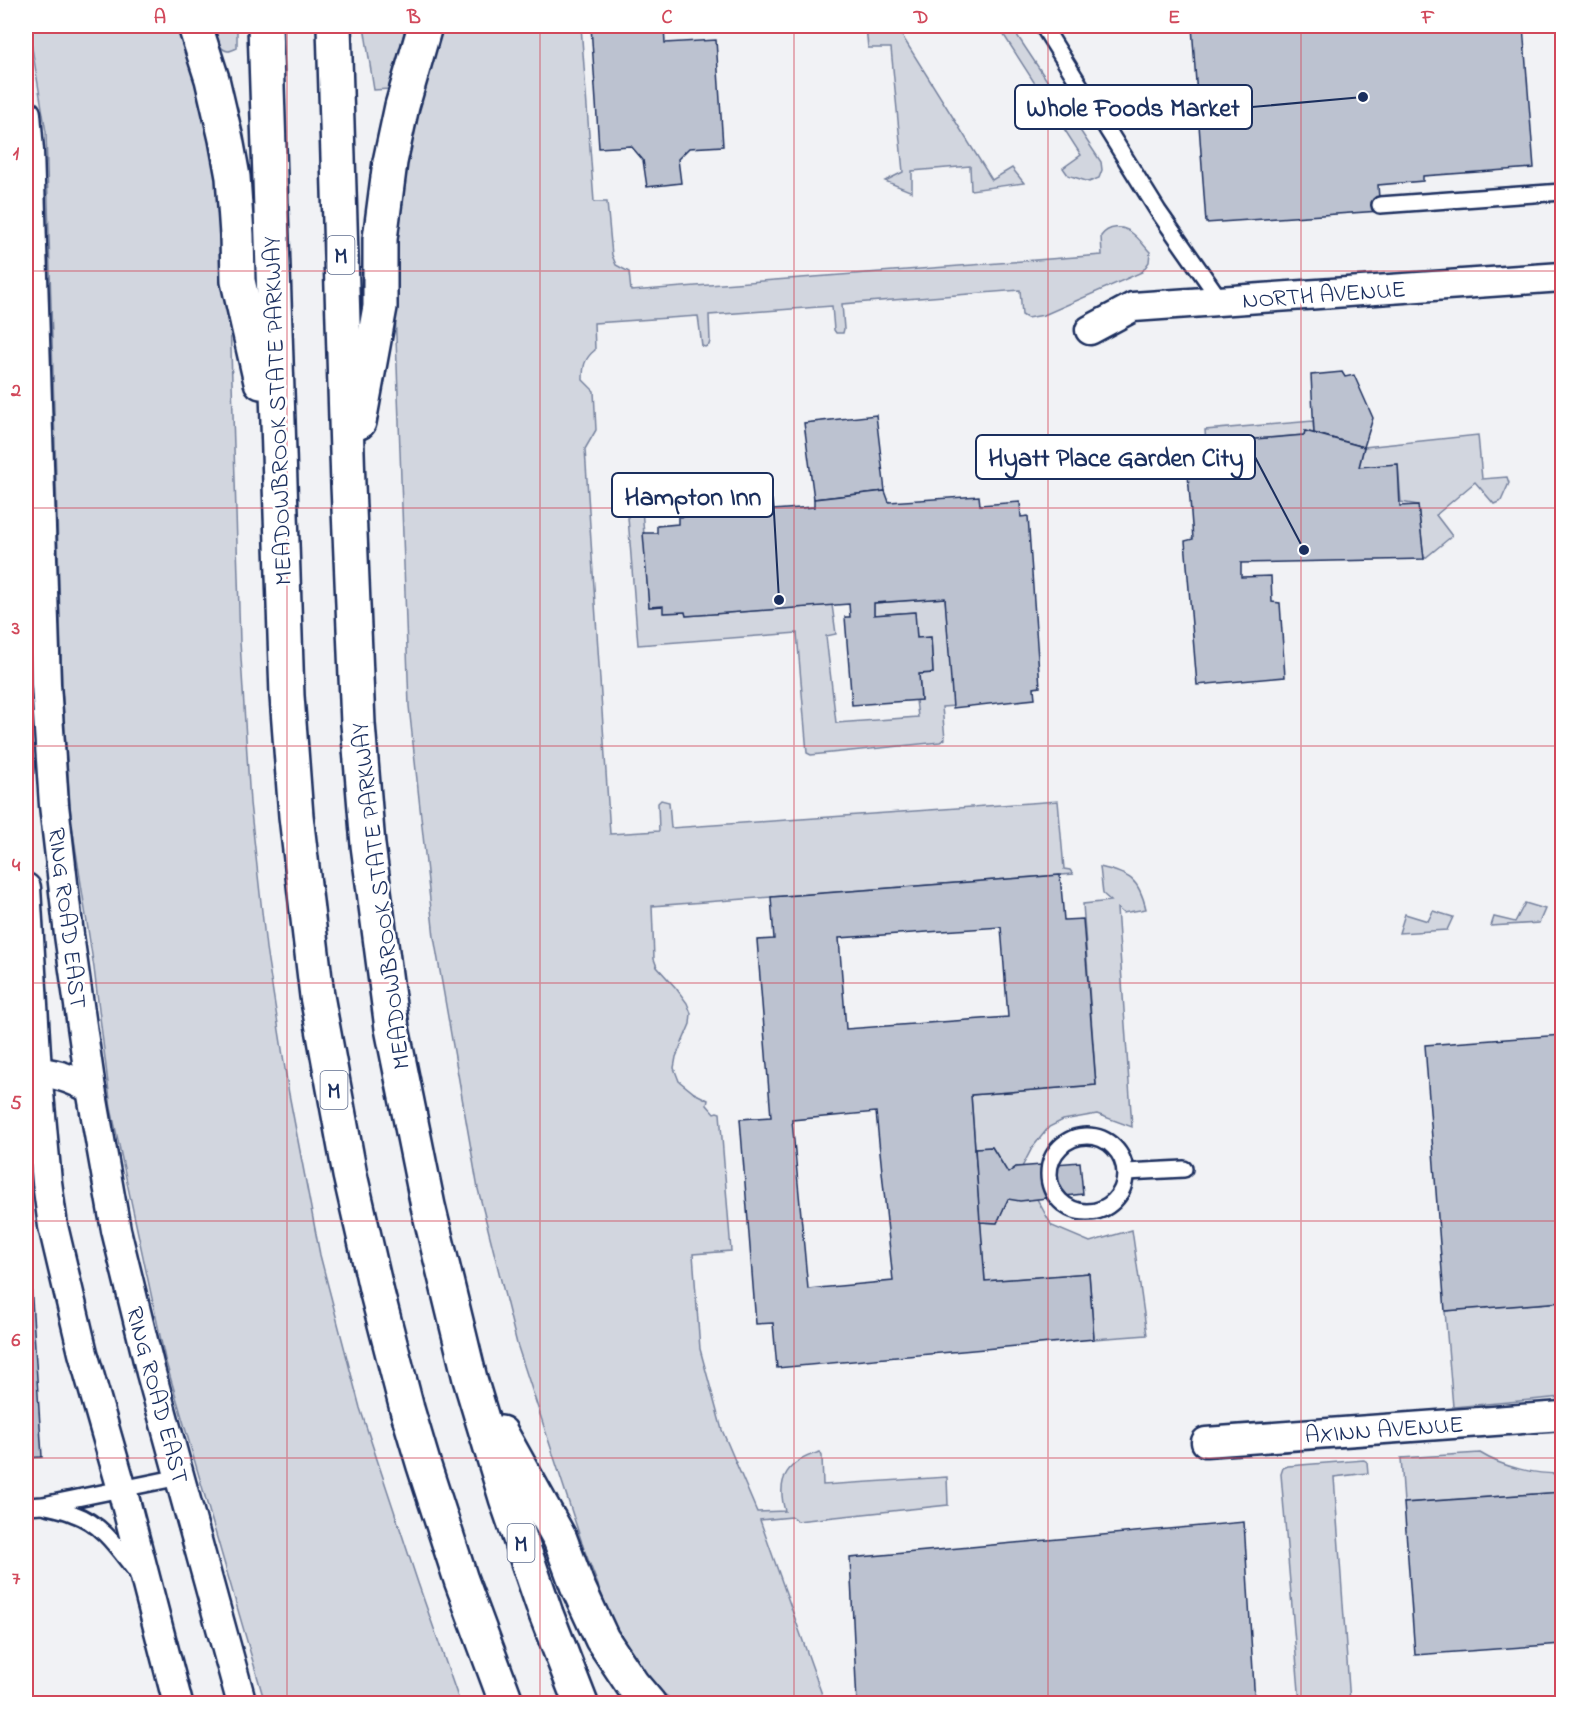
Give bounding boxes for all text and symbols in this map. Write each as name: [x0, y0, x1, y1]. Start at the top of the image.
text: A: [154, 4, 166, 33]
text: B: [406, 4, 421, 33]
text: C: [662, 4, 673, 33]
text: D: [913, 4, 928, 33]
text: E: [1168, 4, 1180, 33]
text: F: [1421, 4, 1435, 33]
callout: Whole Foods Market: [1015, 85, 1252, 129]
text: Whole Foods Market: [1026, 91, 1240, 129]
text: 1: [13, 140, 20, 169]
street label: MEADOWBROOK STATE PARKWAY: [256, 236, 303, 586]
road number: M: [328, 236, 354, 274]
street label: NORTH AVENUE: [1241, 273, 1407, 320]
text: 2: [10, 377, 21, 406]
callout: Hyatt Place Garden City: [976, 435, 1255, 479]
text: Hyatt Place Garden City: [988, 441, 1244, 479]
callout: Hampton Inn: [612, 473, 773, 517]
text: Hampton Inn: [625, 480, 762, 518]
text: 3: [11, 615, 20, 644]
street label: MEADOWBROOK STATE PARKWAY: [344, 720, 421, 1071]
street label: RING ROAD EAST: [37, 826, 94, 1011]
text: 4: [12, 852, 21, 881]
road number: M: [320, 1071, 348, 1109]
text: 5: [10, 1090, 22, 1119]
street label: RING ROAD EAST: [115, 1303, 196, 1488]
text: 6: [12, 1327, 21, 1356]
street label: AXINN AVENUE: [1304, 1408, 1465, 1455]
road number: M: [508, 1524, 534, 1562]
text: 7: [12, 1565, 21, 1594]

